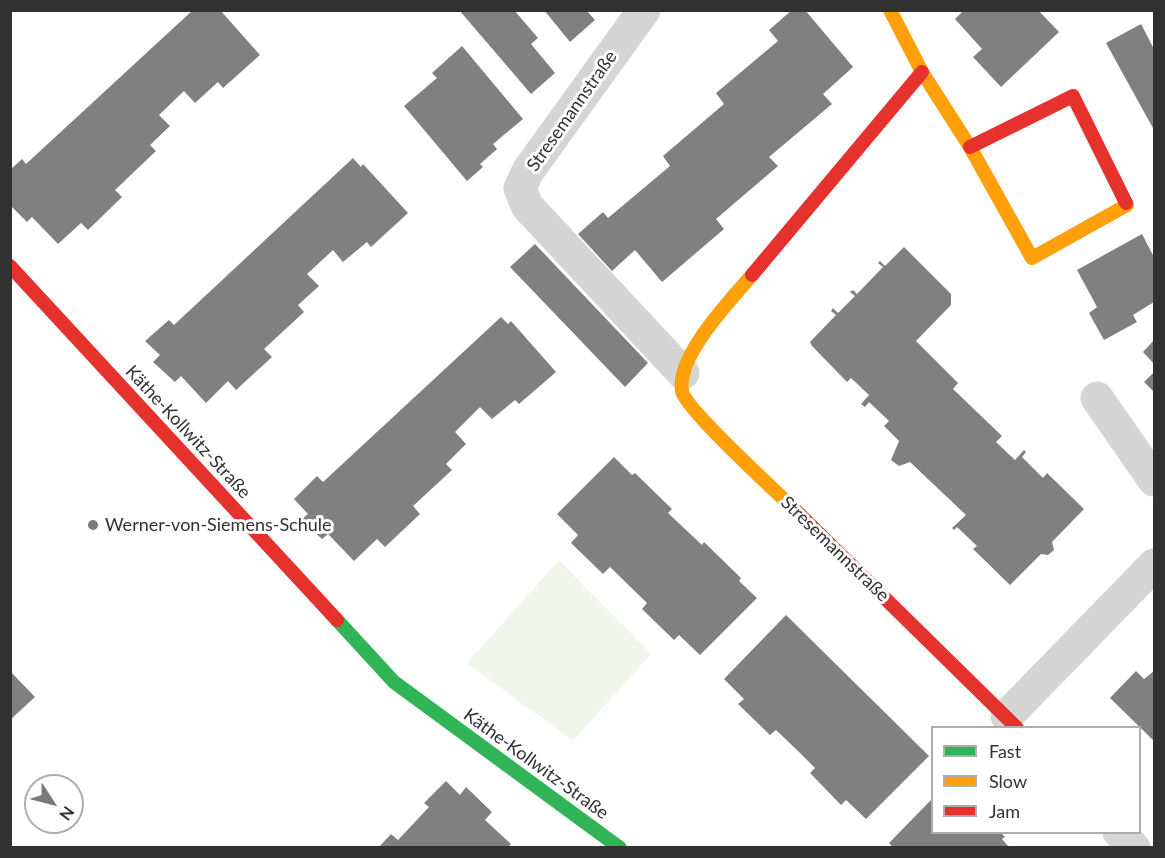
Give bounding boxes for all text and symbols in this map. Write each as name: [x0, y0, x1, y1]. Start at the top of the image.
street label: Stresemannstraße: [522, 47, 622, 175]
street label: Käthe-Kollwitz-Straße: [121, 361, 255, 503]
street label: Stresemannstraße: [776, 492, 894, 606]
place label: Werner-von-Siemens-Schule: [105, 514, 332, 536]
marker: Werner-von-Siemens-Schule: [86, 518, 100, 532]
street label: Käthe-Kollwitz-Straße: [459, 704, 613, 824]
legend: [931, 726, 1141, 834]
text: Fast: [989, 740, 1021, 762]
text: Slow: [989, 770, 1027, 792]
north arrow: [24, 774, 84, 834]
text: Jam: [989, 800, 1020, 822]
text: N: [56, 803, 79, 824]

